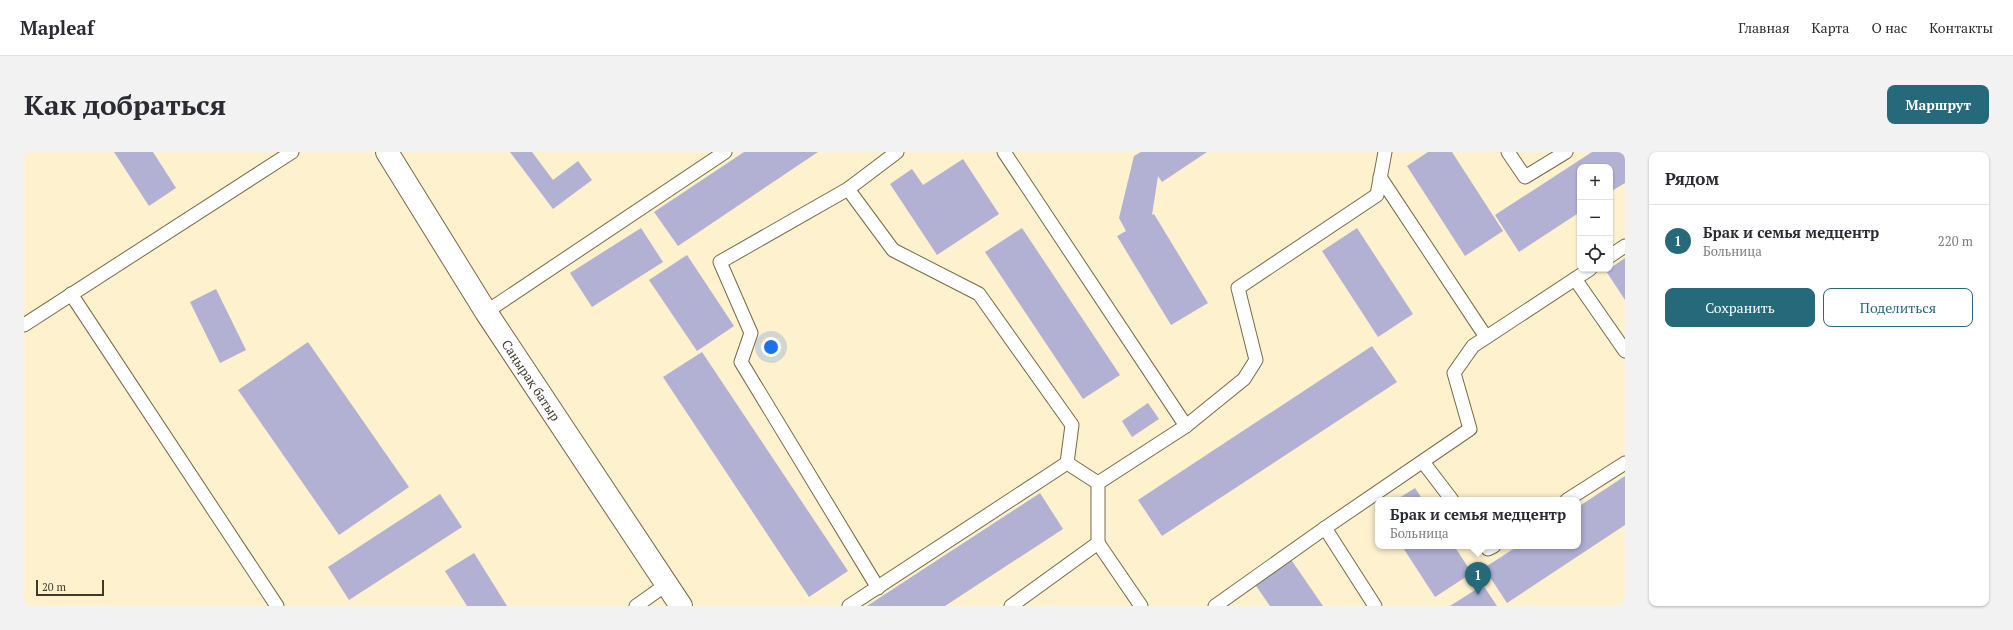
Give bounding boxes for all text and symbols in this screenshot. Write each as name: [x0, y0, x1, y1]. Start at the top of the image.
text: Mapleaf: [20, 15, 94, 40]
text: Главная: [1738, 18, 1790, 37]
text: Карта: [1812, 18, 1849, 37]
text: О нас: [1871, 18, 1907, 37]
text: Контакты: [1929, 18, 1993, 37]
button: Маршрут: [1887, 85, 1989, 124]
text: Как добраться: [24, 86, 226, 123]
map controls: [1577, 164, 1613, 272]
button: +: [1577, 164, 1613, 200]
text: Рядом: [1665, 167, 1719, 190]
button: −: [1577, 200, 1613, 236]
text: Брак и семья медцентр: [1703, 222, 1879, 242]
text: 1: [1674, 232, 1682, 250]
text: 220 m: [1938, 232, 1973, 250]
button: locate: [1577, 236, 1613, 272]
text: Больница: [1703, 242, 1762, 260]
button: Сохранить: [1665, 288, 1815, 327]
button: Поделиться: [1823, 288, 1973, 327]
street label: Саңырақ батыр: [498, 336, 565, 424]
your location: [761, 337, 781, 357]
popup: [1375, 497, 1581, 549]
text: Брак и семья медцентр: [1390, 504, 1566, 524]
text: Больница: [1390, 524, 1449, 542]
pin: 1: [1465, 562, 1491, 595]
scale bar: [36, 578, 104, 597]
text: 20 m: [42, 580, 66, 594]

